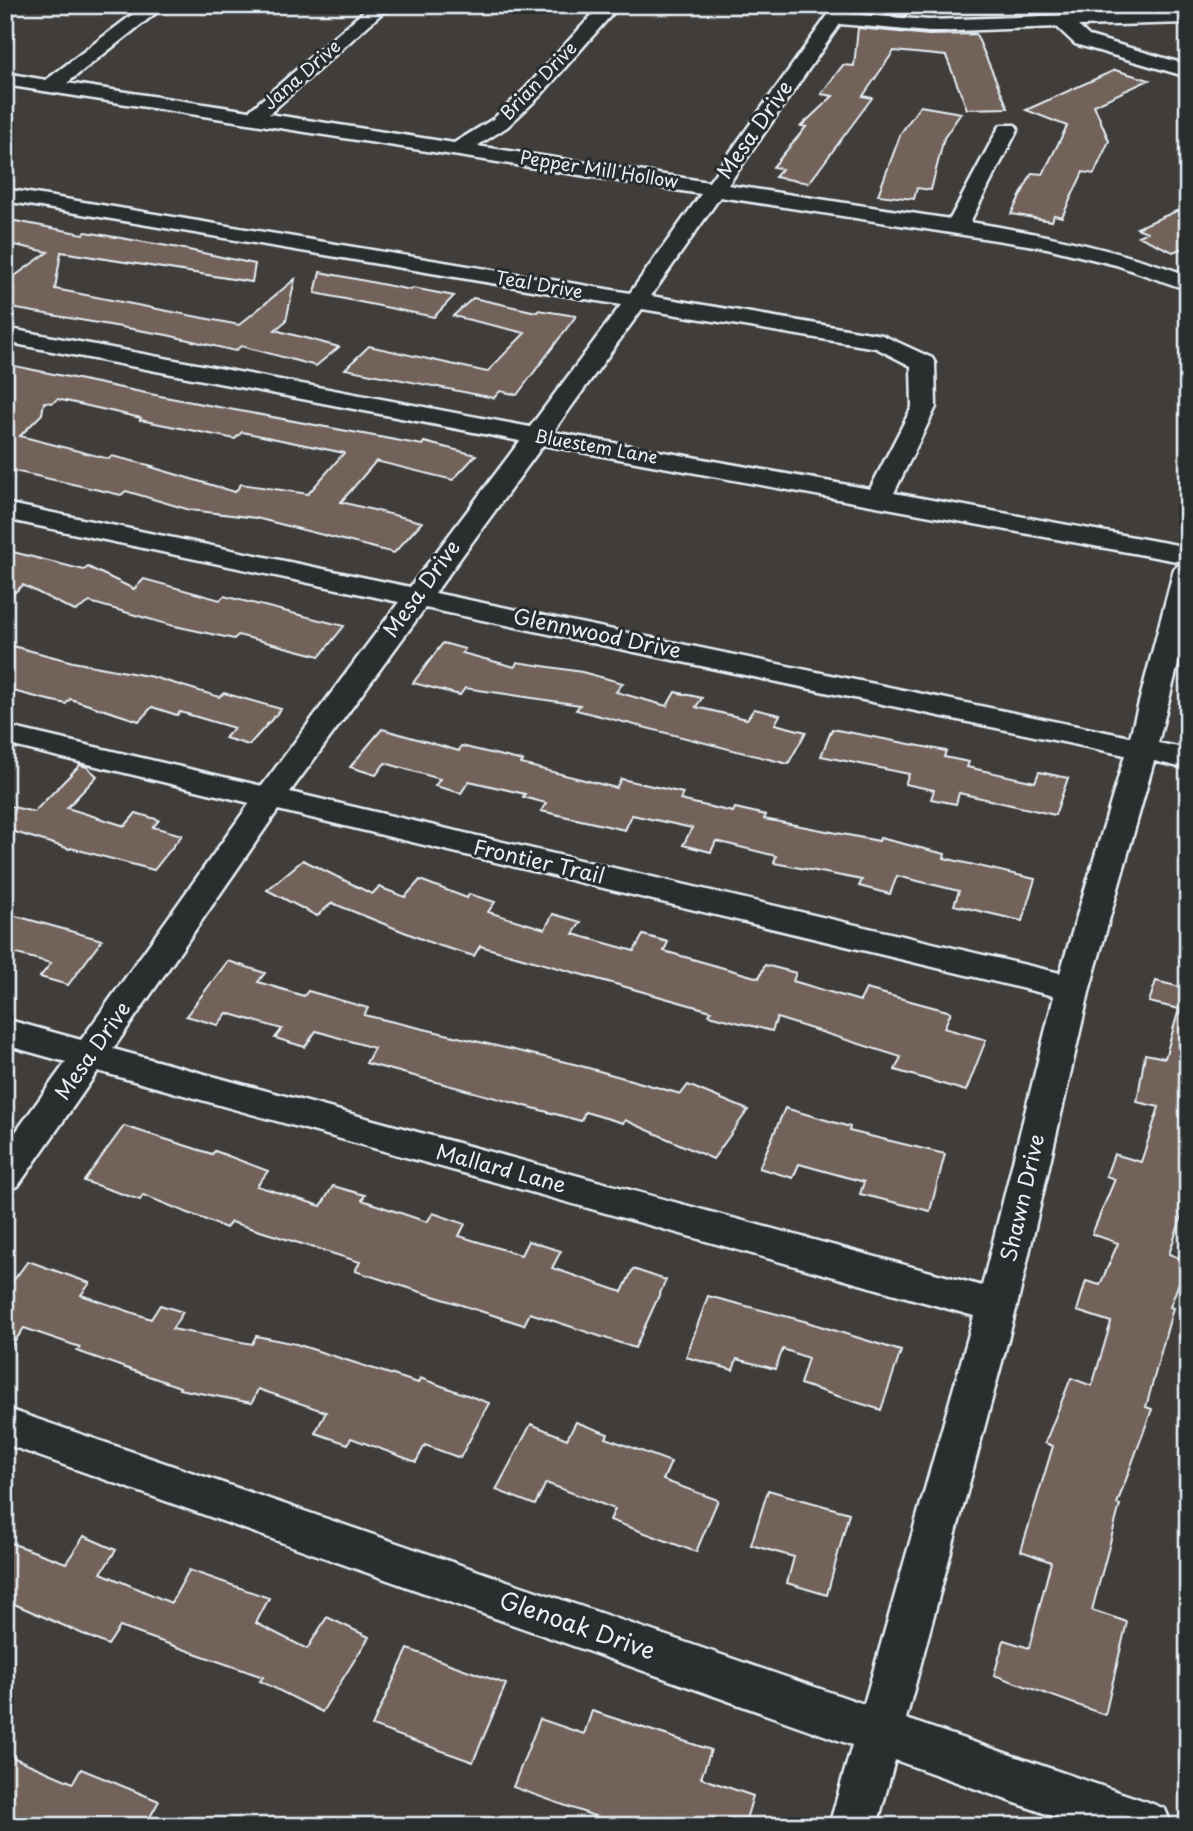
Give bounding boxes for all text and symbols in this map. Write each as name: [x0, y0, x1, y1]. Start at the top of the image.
street label: Jana Drive: [256, 32, 346, 115]
street label: Brian Drive: [493, 34, 583, 125]
street label: Mesa Drive: [707, 73, 799, 185]
street label: Pepper Mill Hollow: [518, 143, 680, 194]
street label: Teal Drive: [494, 263, 585, 304]
street label: Bluestem Lane: [532, 421, 660, 470]
street label: Mesa Drive: [374, 532, 467, 643]
street label: Glennwood Drive: [511, 599, 684, 665]
street label: Frontier Trail: [471, 829, 608, 891]
street label: Mesa Drive: [45, 994, 137, 1106]
street label: Shawn Drive: [991, 1131, 1051, 1265]
street label: Mallard Lane: [433, 1134, 570, 1200]
street label: Glenoak Drive: [495, 1581, 660, 1668]

